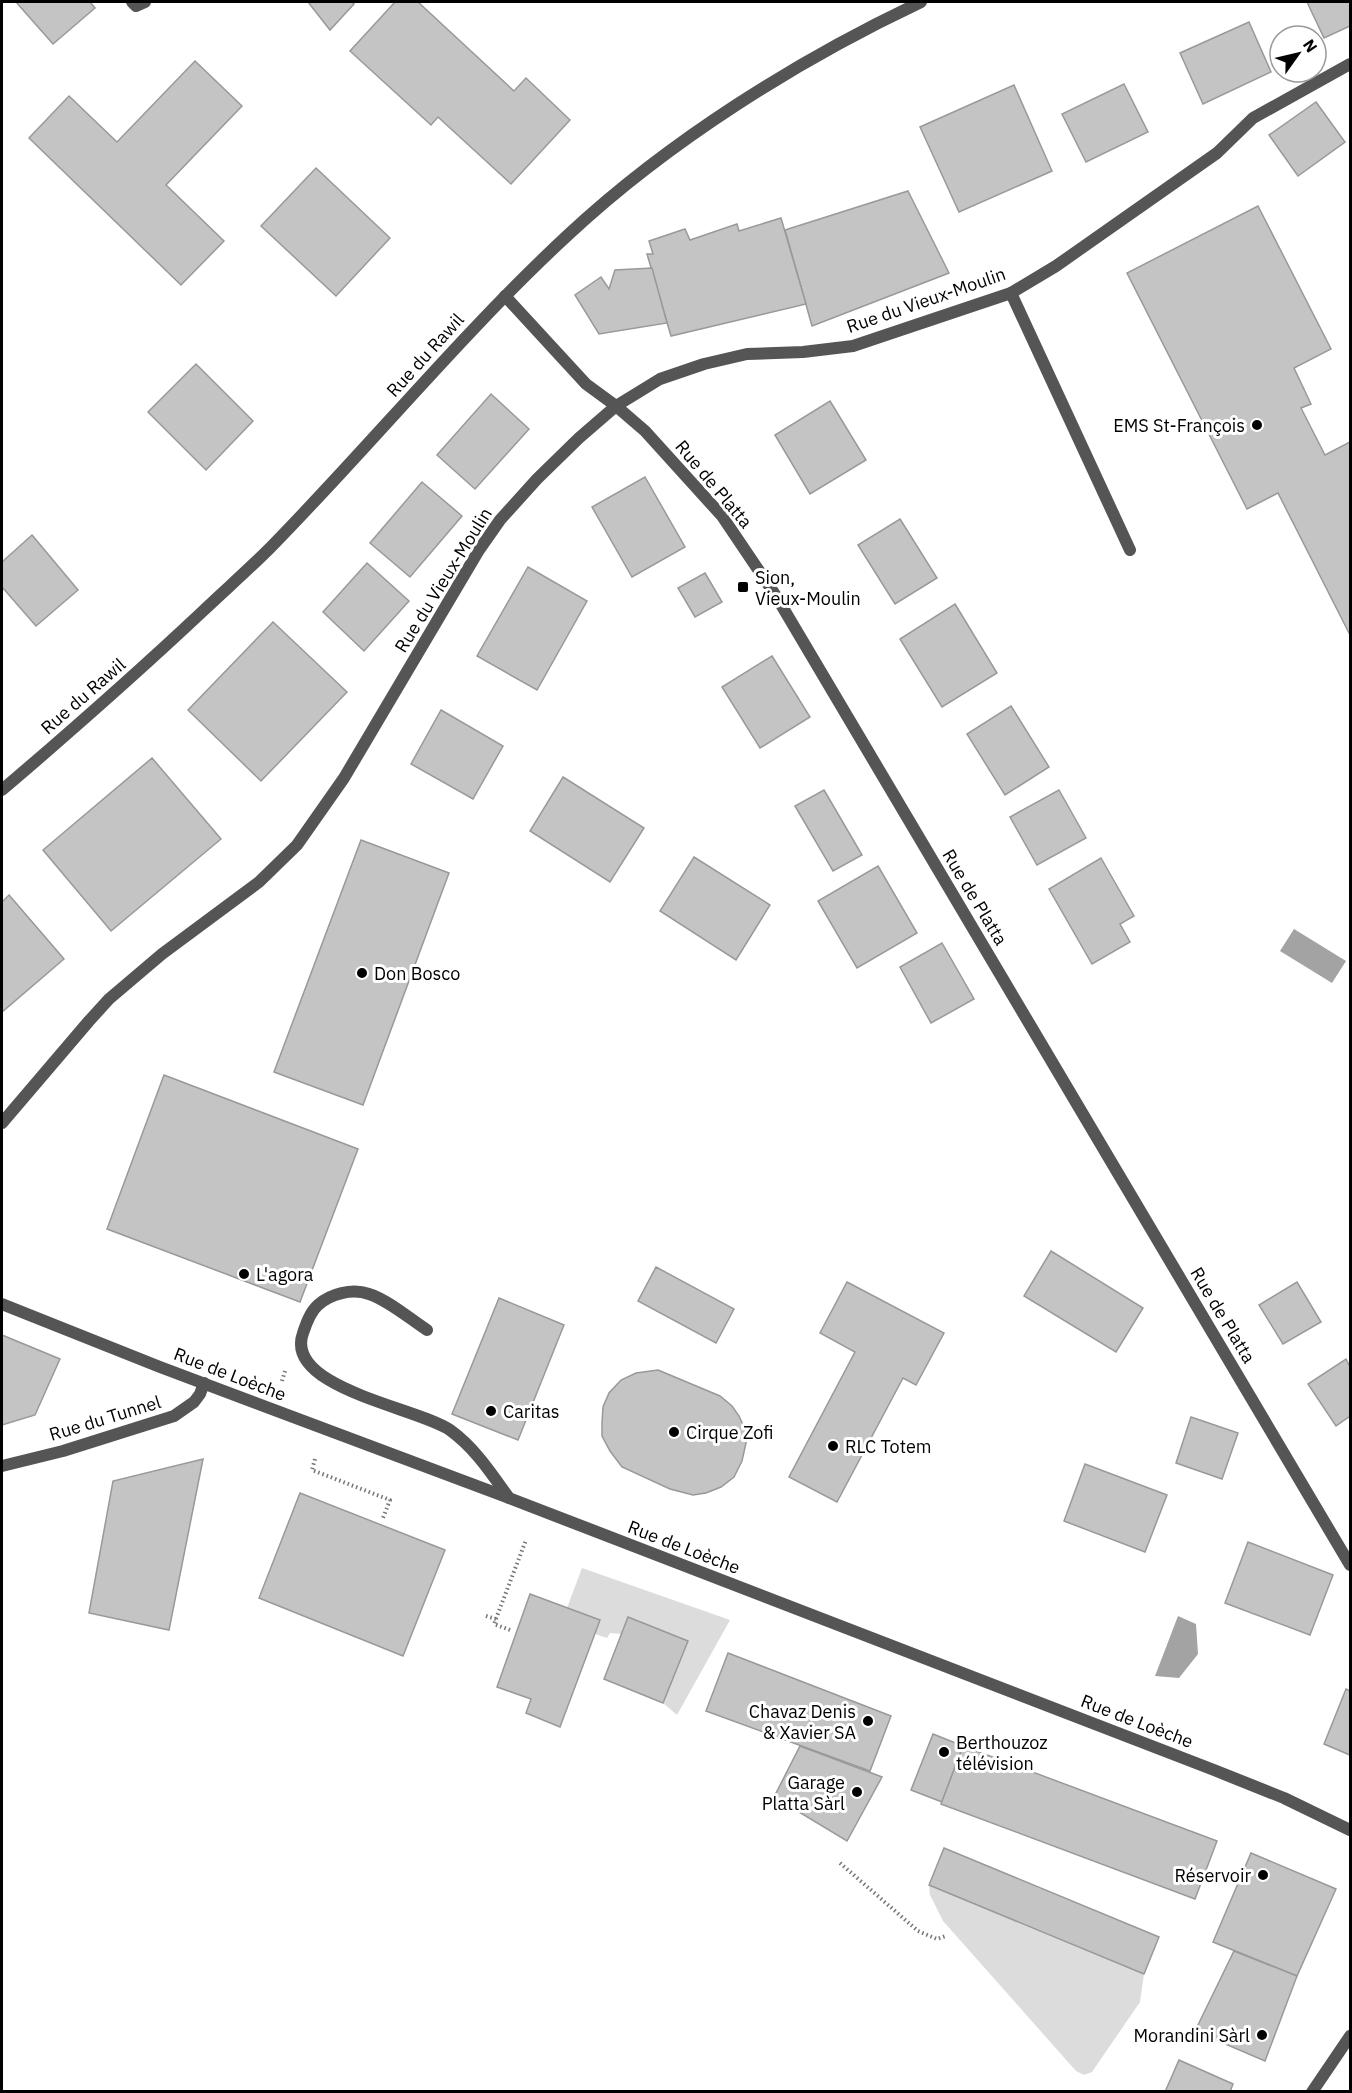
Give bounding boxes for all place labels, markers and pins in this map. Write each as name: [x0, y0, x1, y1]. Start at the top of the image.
place label: EMS St-François: [1113, 414, 1245, 437]
marker: EMS St-François: [1250, 418, 1264, 432]
place label: Sion, Vieux-Moulin: [755, 566, 861, 610]
marker: Sion, Vieux-Moulin: [736, 580, 750, 594]
place label: Don Bosco: [374, 962, 460, 985]
marker: Don Bosco: [355, 966, 369, 980]
place label: L'agora: [256, 1263, 314, 1286]
marker: L'agora: [237, 1267, 251, 1281]
place label: Caritas: [503, 1400, 560, 1423]
marker: Caritas: [484, 1404, 498, 1418]
place label: Cirque Zofi: [686, 1421, 774, 1444]
marker: Cirque Zofi: [667, 1425, 681, 1439]
place label: RLC Totem: [845, 1435, 931, 1458]
marker: RLC Totem: [826, 1439, 840, 1453]
place label: Chavaz Denis & Xavier SA: [749, 1700, 856, 1744]
marker: Chavaz Denis & Xavier SA: [861, 1714, 875, 1728]
place label: Berthouzoz télévision: [956, 1731, 1048, 1775]
marker: Berthouzoz télévision: [937, 1745, 951, 1759]
place label: Garage Platta Sàrl: [762, 1771, 845, 1815]
marker: Garage Platta Sàrl: [850, 1785, 864, 1799]
place label: Réservoir: [1175, 1864, 1251, 1887]
marker: Réservoir: [1256, 1868, 1270, 1882]
place label: Morandini Sàrl: [1133, 2024, 1250, 2047]
marker: Morandini Sàrl: [1255, 2028, 1269, 2042]

